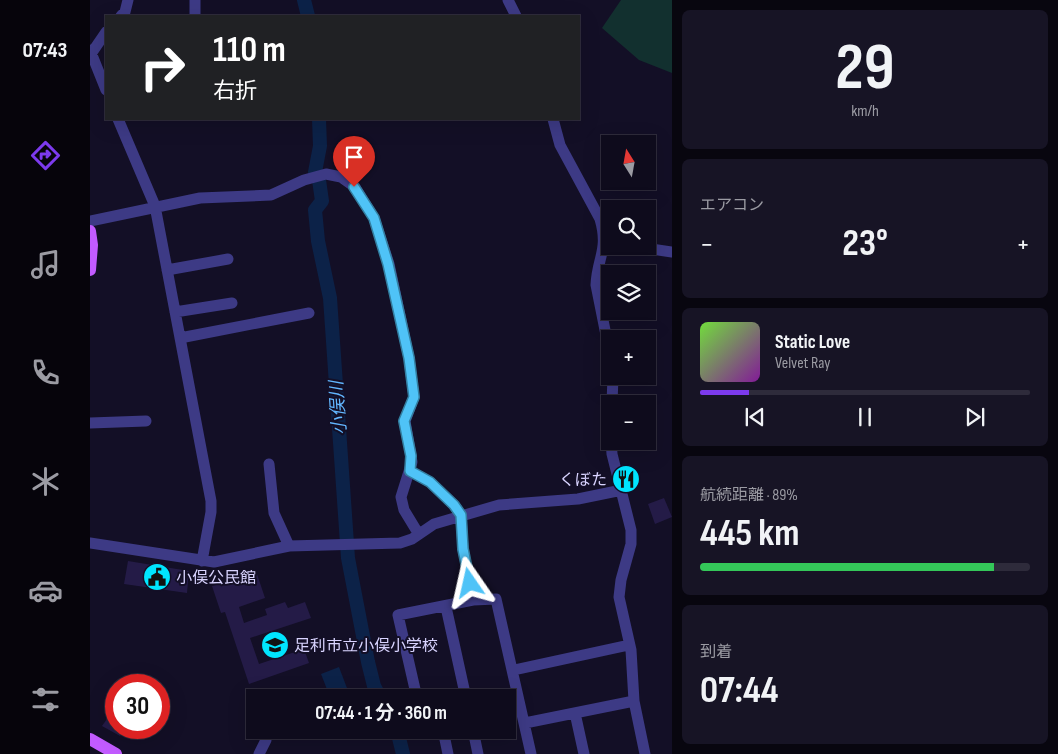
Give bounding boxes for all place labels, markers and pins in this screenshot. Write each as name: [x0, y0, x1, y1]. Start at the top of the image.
pin: [333, 136, 375, 187]
restaurant icon: くぼた: [611, 464, 641, 494]
place label: くぼた: [559, 471, 607, 490]
public building icon: 小俣公民館: [142, 562, 172, 592]
place label: 小俣公民館: [176, 569, 256, 588]
school or university icon: 足利市立小俣小学校: [260, 630, 290, 660]
place label: 足利市立小俣小学校: [294, 637, 438, 656]

